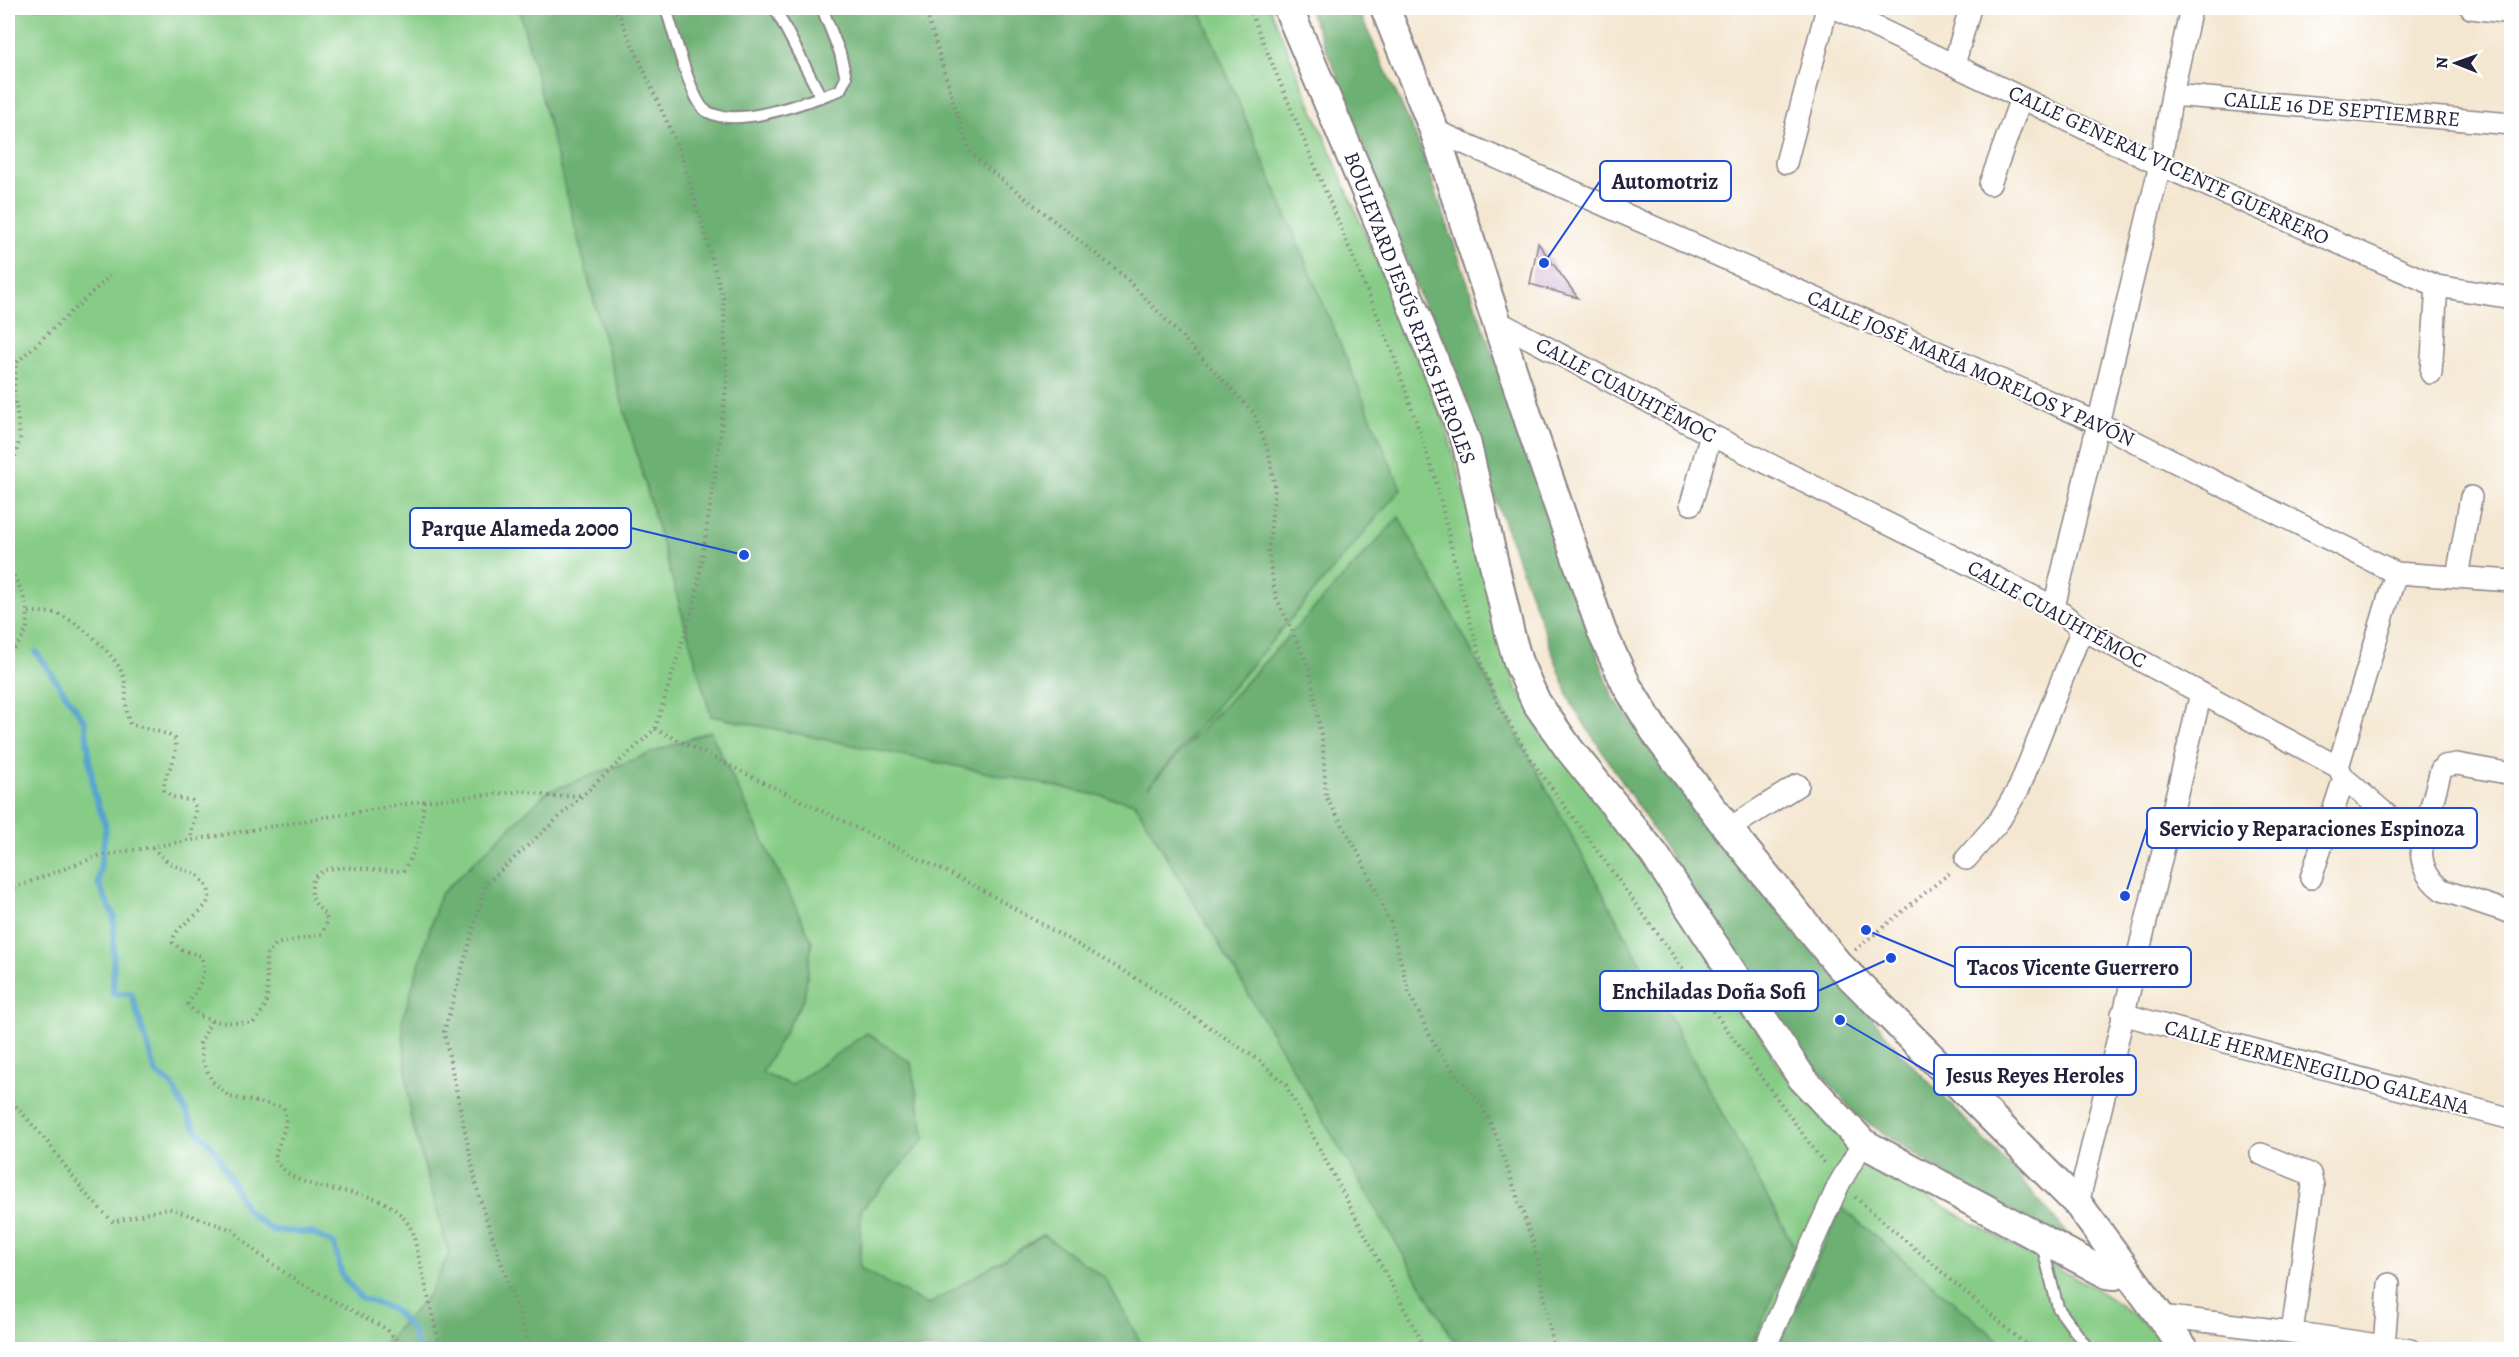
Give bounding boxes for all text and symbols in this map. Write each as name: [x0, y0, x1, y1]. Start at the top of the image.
north arrow: [2426, 33, 2486, 93]
text: N: [2431, 56, 2453, 69]
street label: CALLE GENERAL VICENTE GUERRERO: [2004, 78, 2334, 252]
street label: CALLE 16 DE SEPTIEMBRE: [2223, 85, 2461, 133]
street label: BOULEVARD JESÚS REYES HEROLES: [1337, 148, 1483, 468]
callout: Automotriz: [1600, 161, 1731, 201]
text: Automotriz: [1611, 167, 1718, 197]
street label: CALLE JOSÉ MARÍA MORELOS Y PAVÓN: [1803, 283, 2139, 453]
street label: CALLE CUAUHTÉMOC: [1531, 331, 1721, 449]
callout: Parque Alameda 2000: [410, 508, 631, 548]
text: Parque Alameda 2000: [421, 514, 619, 544]
street label: CALLE CUAUHTÉMOC: [1962, 553, 2152, 675]
callout: Servicio y Reparaciones Espinoza: [2147, 808, 2477, 848]
text: Servicio y Reparaciones Espinoza: [2159, 814, 2465, 844]
callout: Tacos Vicente Guerrero: [1955, 947, 2191, 987]
text: Tacos Vicente Guerrero: [1967, 953, 2179, 983]
callout: Enchiladas Doña Sofi: [1600, 971, 1818, 1011]
text: Enchiladas Doña Sofi: [1612, 977, 1807, 1007]
street label: CALLE HERMENEGILDO GALEANA: [2162, 1013, 2473, 1121]
callout: Jesus Reyes Heroles: [1934, 1055, 2136, 1095]
text: Jesus Reyes Heroles: [1946, 1061, 2124, 1091]

